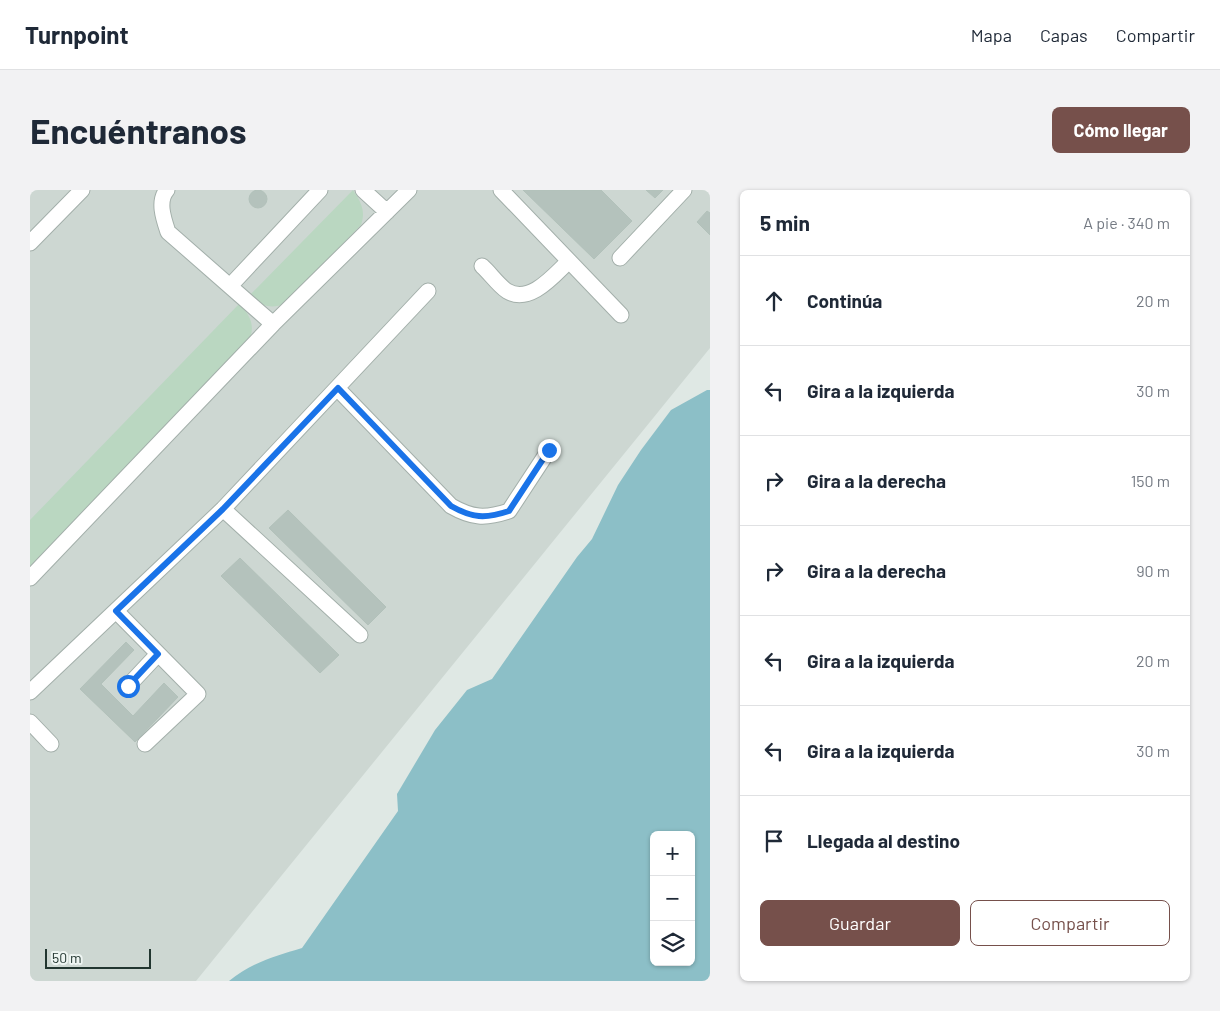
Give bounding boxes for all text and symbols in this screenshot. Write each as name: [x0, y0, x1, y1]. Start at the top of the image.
text: Turnpoint: [25, 20, 129, 49]
text: Mapa: [971, 24, 1012, 46]
text: Capas: [1040, 24, 1088, 46]
text: Compartir: [1116, 24, 1195, 46]
button: Cómo llegar: [1052, 107, 1190, 153]
text: Encuéntranos: [30, 109, 247, 151]
text: 5 min: [760, 210, 810, 235]
text: A pie · 340 m: [1083, 213, 1170, 232]
icon: ahead: [760, 287, 788, 315]
text: Continúa: [807, 289, 882, 312]
text: 20 m: [1136, 291, 1170, 310]
icon: left: [760, 377, 788, 405]
text: Gira a la izquierda: [807, 379, 955, 402]
text: 30 m: [1136, 381, 1170, 400]
route end: [538, 439, 561, 462]
icon: right: [760, 467, 788, 495]
text: Gira a la derecha: [807, 469, 946, 492]
text: 150 m: [1131, 471, 1170, 490]
icon: right: [760, 557, 788, 585]
text: Gira a la derecha: [807, 559, 946, 582]
text: 90 m: [1136, 561, 1170, 580]
icon: left: [760, 647, 788, 675]
text: Gira a la izquierda: [807, 649, 955, 672]
text: 20 m: [1136, 651, 1170, 670]
route start: [117, 675, 140, 698]
icon: left: [760, 737, 788, 765]
text: Gira a la izquierda: [807, 739, 955, 762]
text: 30 m: [1136, 741, 1170, 760]
icon: arrive: [760, 827, 788, 855]
text: Llegada al destino: [807, 829, 960, 852]
map controls: [650, 831, 695, 966]
button: +: [650, 831, 695, 876]
button: −: [650, 876, 695, 921]
button: Guardar: [760, 900, 960, 946]
button: Compartir: [970, 900, 1170, 946]
button: layers: [650, 921, 695, 966]
scale bar: [45, 946, 151, 969]
text: 50 m: [52, 949, 81, 966]

